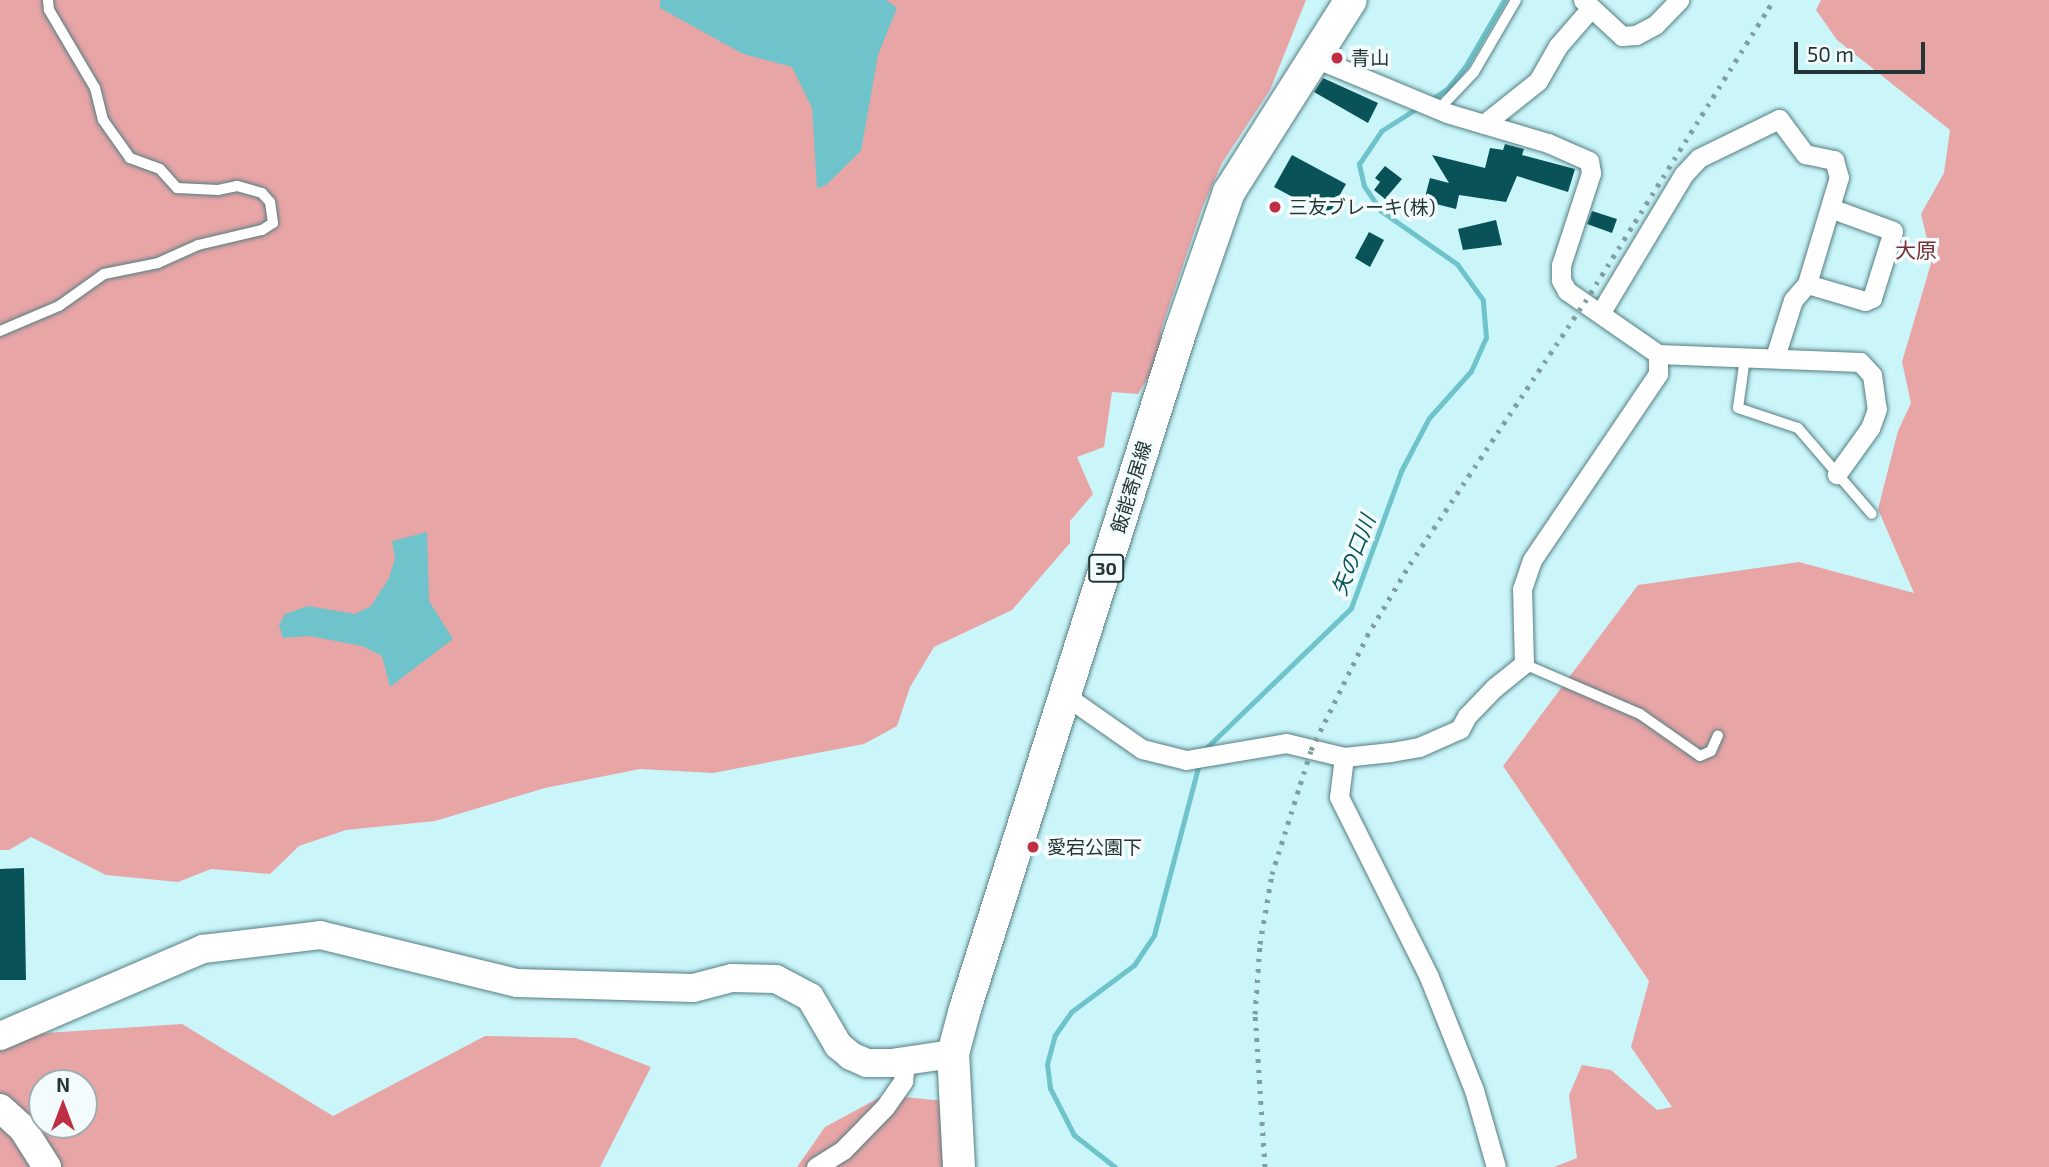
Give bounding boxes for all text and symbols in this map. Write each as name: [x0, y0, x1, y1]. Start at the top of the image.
scale bar: [1797, 28, 1928, 72]
text: 50 m: [1807, 41, 1854, 66]
place label: 青山: [1351, 47, 1389, 69]
marker: 青山: [1329, 50, 1345, 66]
place label: 三友ブレーキ(株): [1289, 196, 1436, 218]
marker: 三友ブレーキ(株): [1267, 199, 1283, 215]
district label: 大原: [1895, 237, 1937, 263]
street label: 飯能寄居線: [1106, 438, 1156, 536]
water label: 矢の口川: [1326, 511, 1380, 599]
road number: 30: [1087, 554, 1125, 582]
place label: 愛宕公園下: [1047, 836, 1142, 858]
marker: 愛宕公園下: [1025, 839, 1041, 855]
north arrow: [28, 1069, 98, 1139]
text: N: [56, 1073, 70, 1096]

